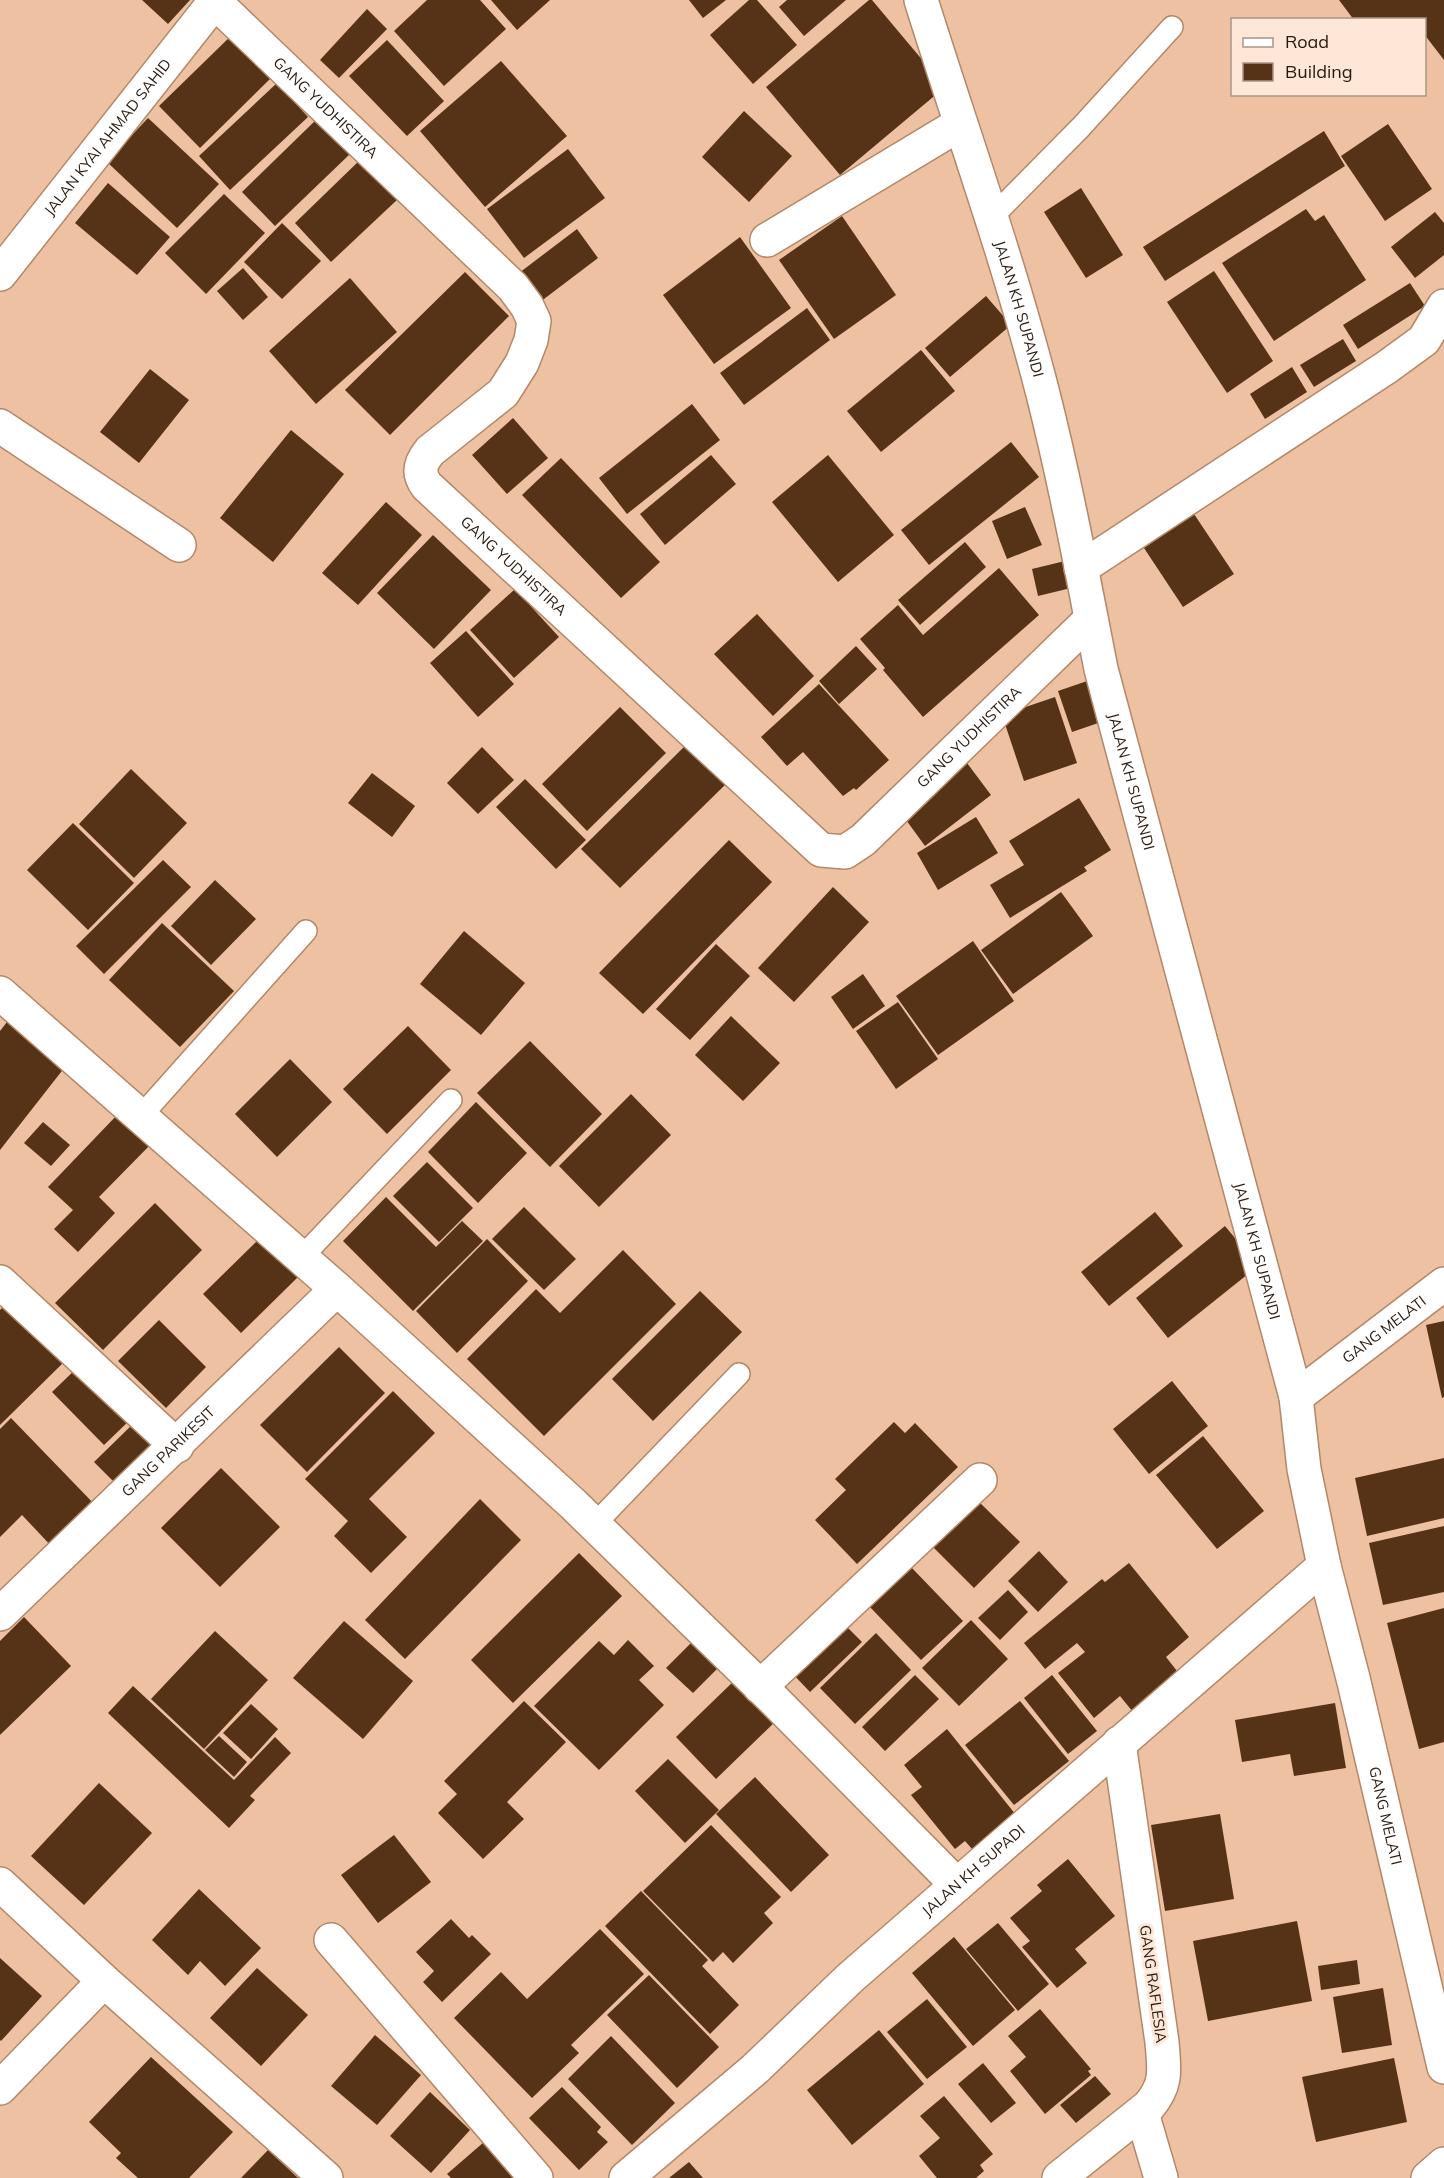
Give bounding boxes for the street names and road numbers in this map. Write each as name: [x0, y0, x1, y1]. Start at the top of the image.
street label: GANG YUDHISTIRA: [269, 53, 382, 162]
street label: JALAN KYAI AHMAD SAHID: [40, 55, 175, 219]
street label: JALAN KH SUPANDI: [990, 238, 1048, 379]
street label: GANG YUDHISTIRA: [457, 512, 571, 619]
street label: GANG YUDHISTIRA: [913, 682, 1025, 792]
street label: JALAN KH SUPANDI: [1104, 711, 1159, 852]
street label: JALAN KH SUPANDI: [1230, 1180, 1285, 1321]
street label: GANG MELATI: [1338, 1291, 1430, 1367]
street label: GANG PARIKESIT: [117, 1402, 219, 1501]
street label: GANG MELATI: [1365, 1765, 1406, 1867]
street label: JALAN KH SUPADI: [918, 1820, 1028, 1920]
street label: GANG RAFLESIA: [1136, 1924, 1171, 2044]

